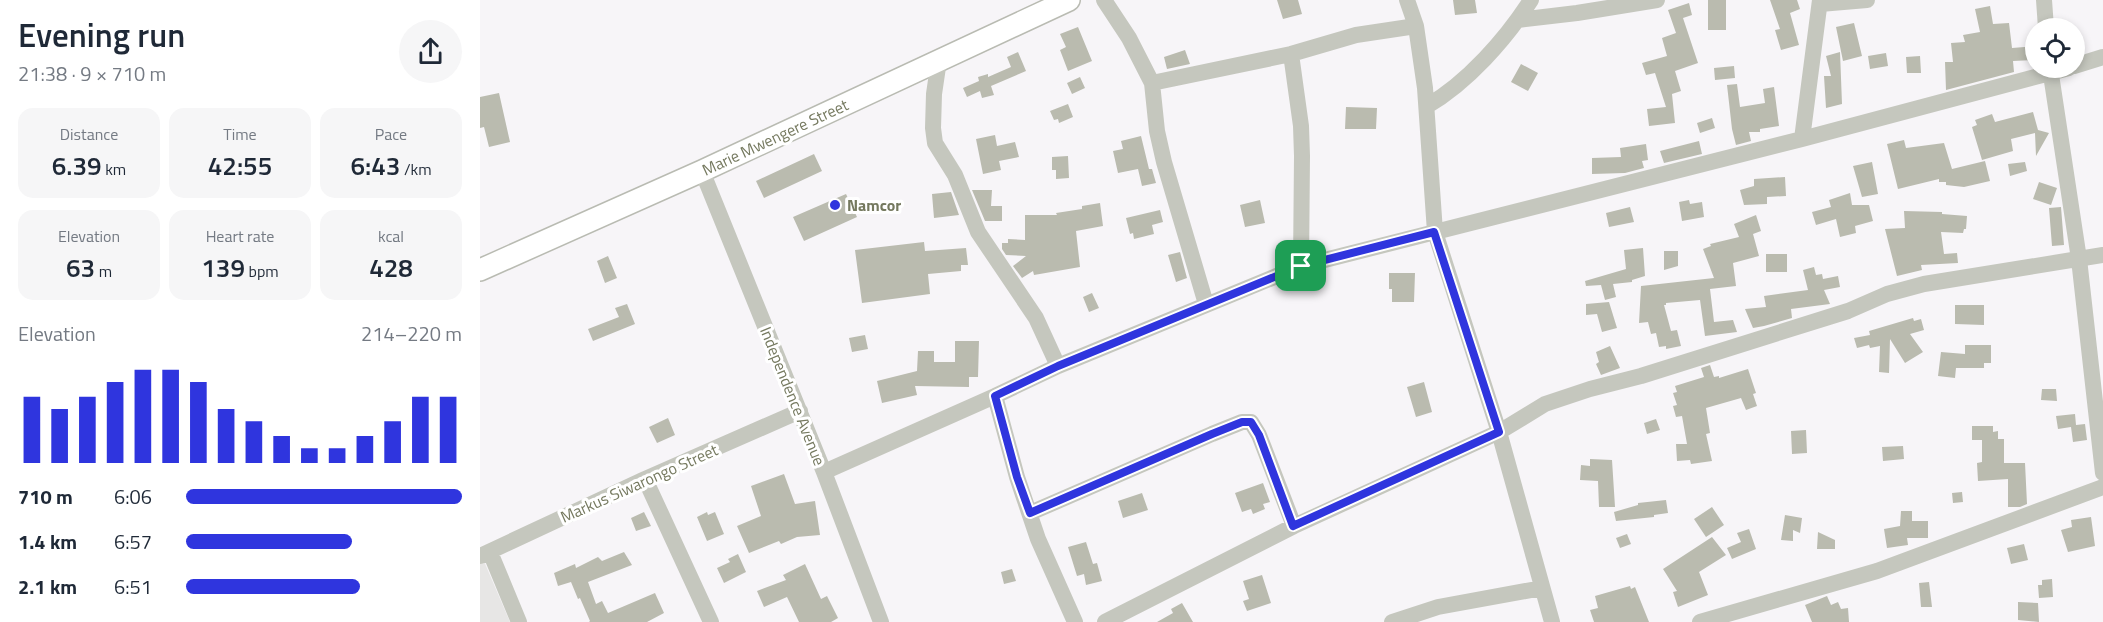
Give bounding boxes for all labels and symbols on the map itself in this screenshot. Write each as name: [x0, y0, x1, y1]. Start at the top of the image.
street label: Marie Mwengere Street: [698, 92, 852, 181]
place label: Namcor: [847, 193, 901, 217]
marker: Namcor: [828, 198, 842, 212]
pin: [1275, 240, 1326, 291]
street label: Independence Avenue: [754, 323, 832, 469]
street label: Markus Siwarongo Street: [556, 437, 722, 529]

